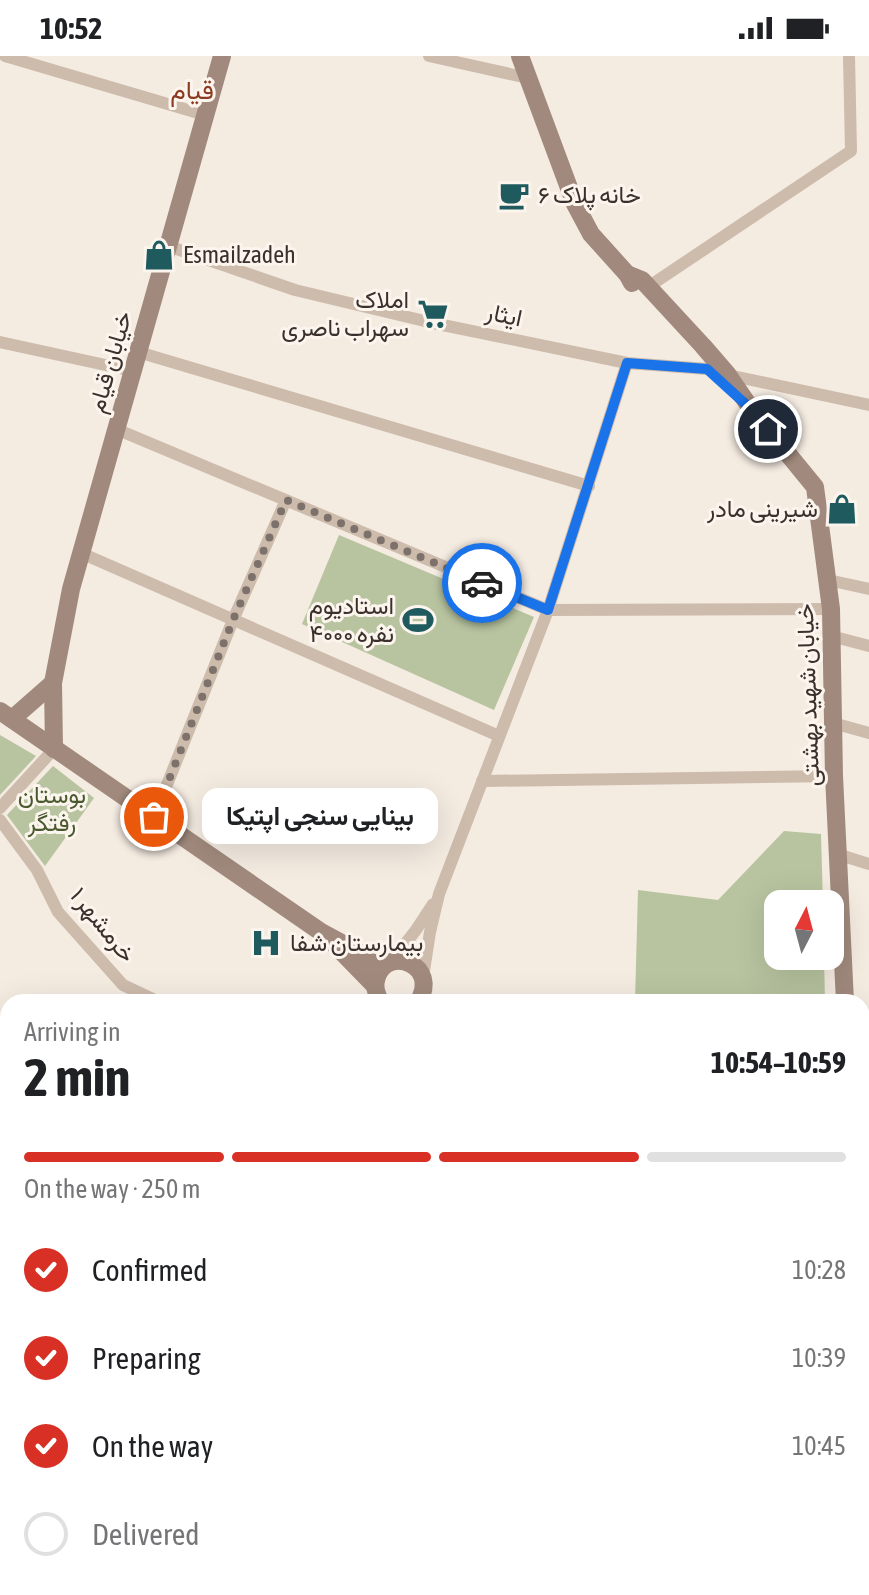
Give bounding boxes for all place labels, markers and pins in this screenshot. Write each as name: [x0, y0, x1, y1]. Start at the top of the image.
cafe icon: خانه پلاک ۶: [497, 178, 531, 212]
place label: خانه پلاک ۶: [538, 181, 641, 211]
shop icon: Esmailzadeh: [142, 238, 176, 272]
place label: Esmailzadeh: [183, 241, 296, 268]
place label: املاک سهراب ناصری: [281, 286, 409, 343]
supermarket icon: املاک سهراب ناصری: [416, 297, 450, 331]
pin: [734, 395, 802, 463]
shop icon: شیرینی مادر: [825, 492, 859, 526]
place label: شیرینی مادر: [706, 495, 818, 524]
place label: استادیوم ۴۰۰۰ نفره: [309, 592, 394, 649]
sports icon: استادیوم ۴۰۰۰ نفره: [401, 603, 435, 637]
pin: [120, 783, 188, 851]
callout: بینایی سنجی اپتیکا: [202, 789, 438, 845]
hospital icon: بیمارستان شفا: [249, 926, 283, 960]
place label: بیمارستان شفا: [290, 929, 423, 958]

